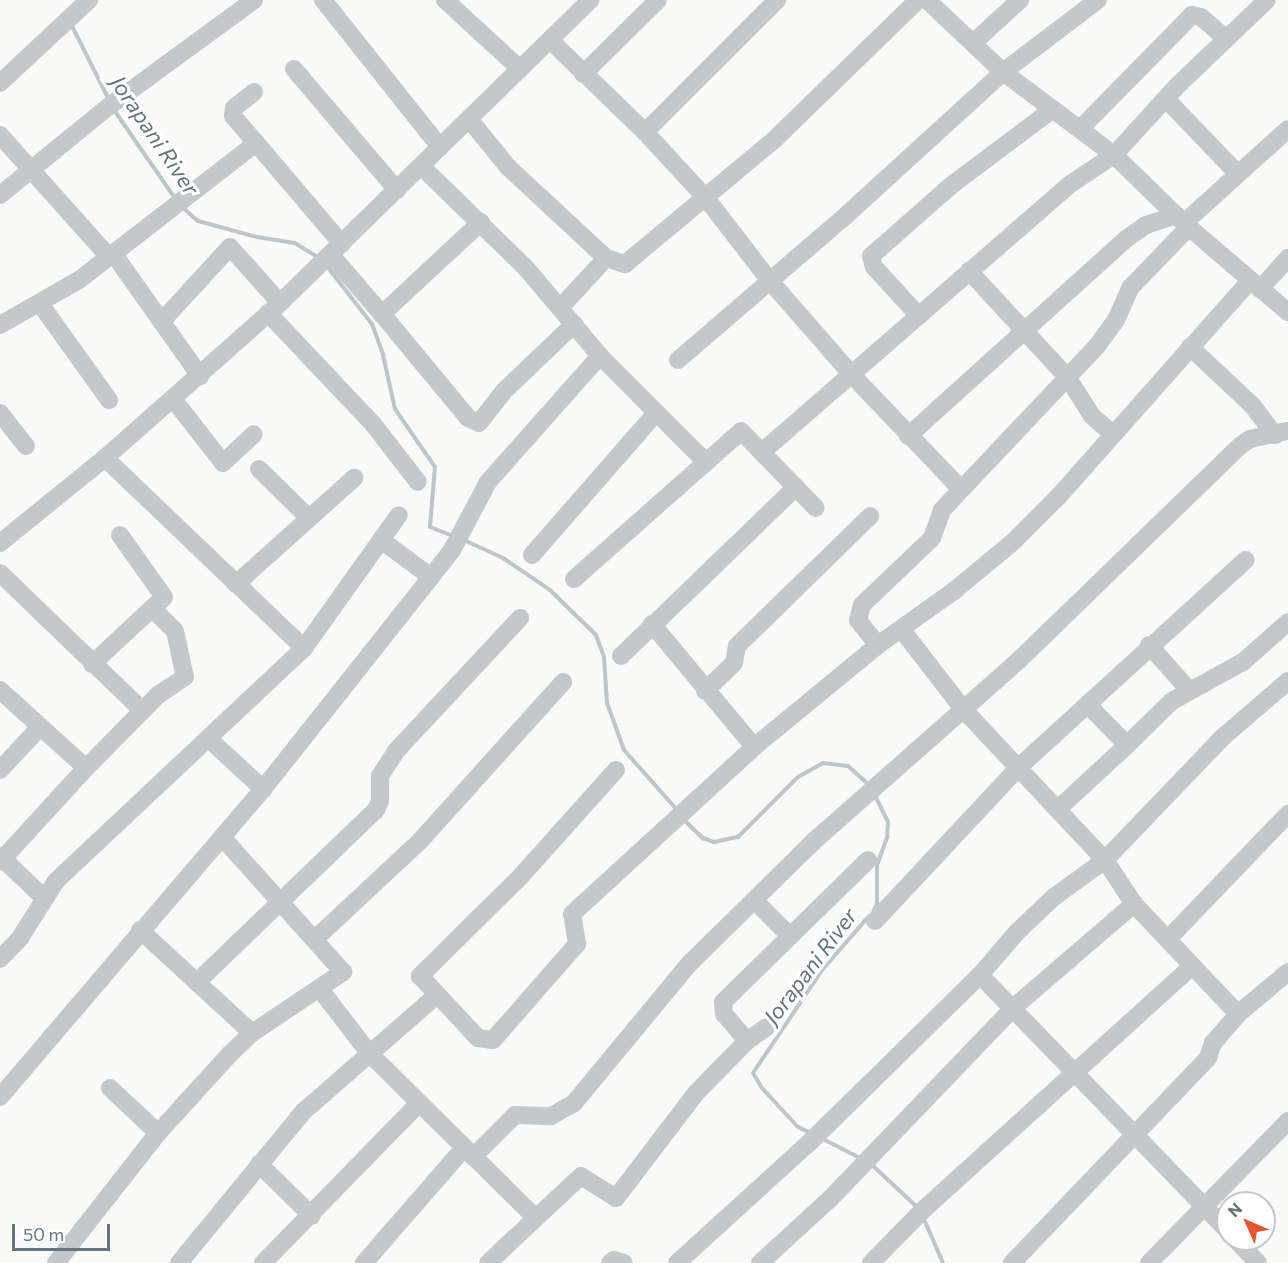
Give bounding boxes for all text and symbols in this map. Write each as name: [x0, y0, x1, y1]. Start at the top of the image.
water label: Jorapani River: [105, 70, 205, 200]
water label: Jorapani River: [758, 903, 862, 1029]
north arrow: [1216, 1191, 1276, 1251]
text: N: [1223, 1198, 1245, 1220]
scale bar: [15, 1212, 112, 1250]
text: 50 m: [23, 1223, 64, 1245]

